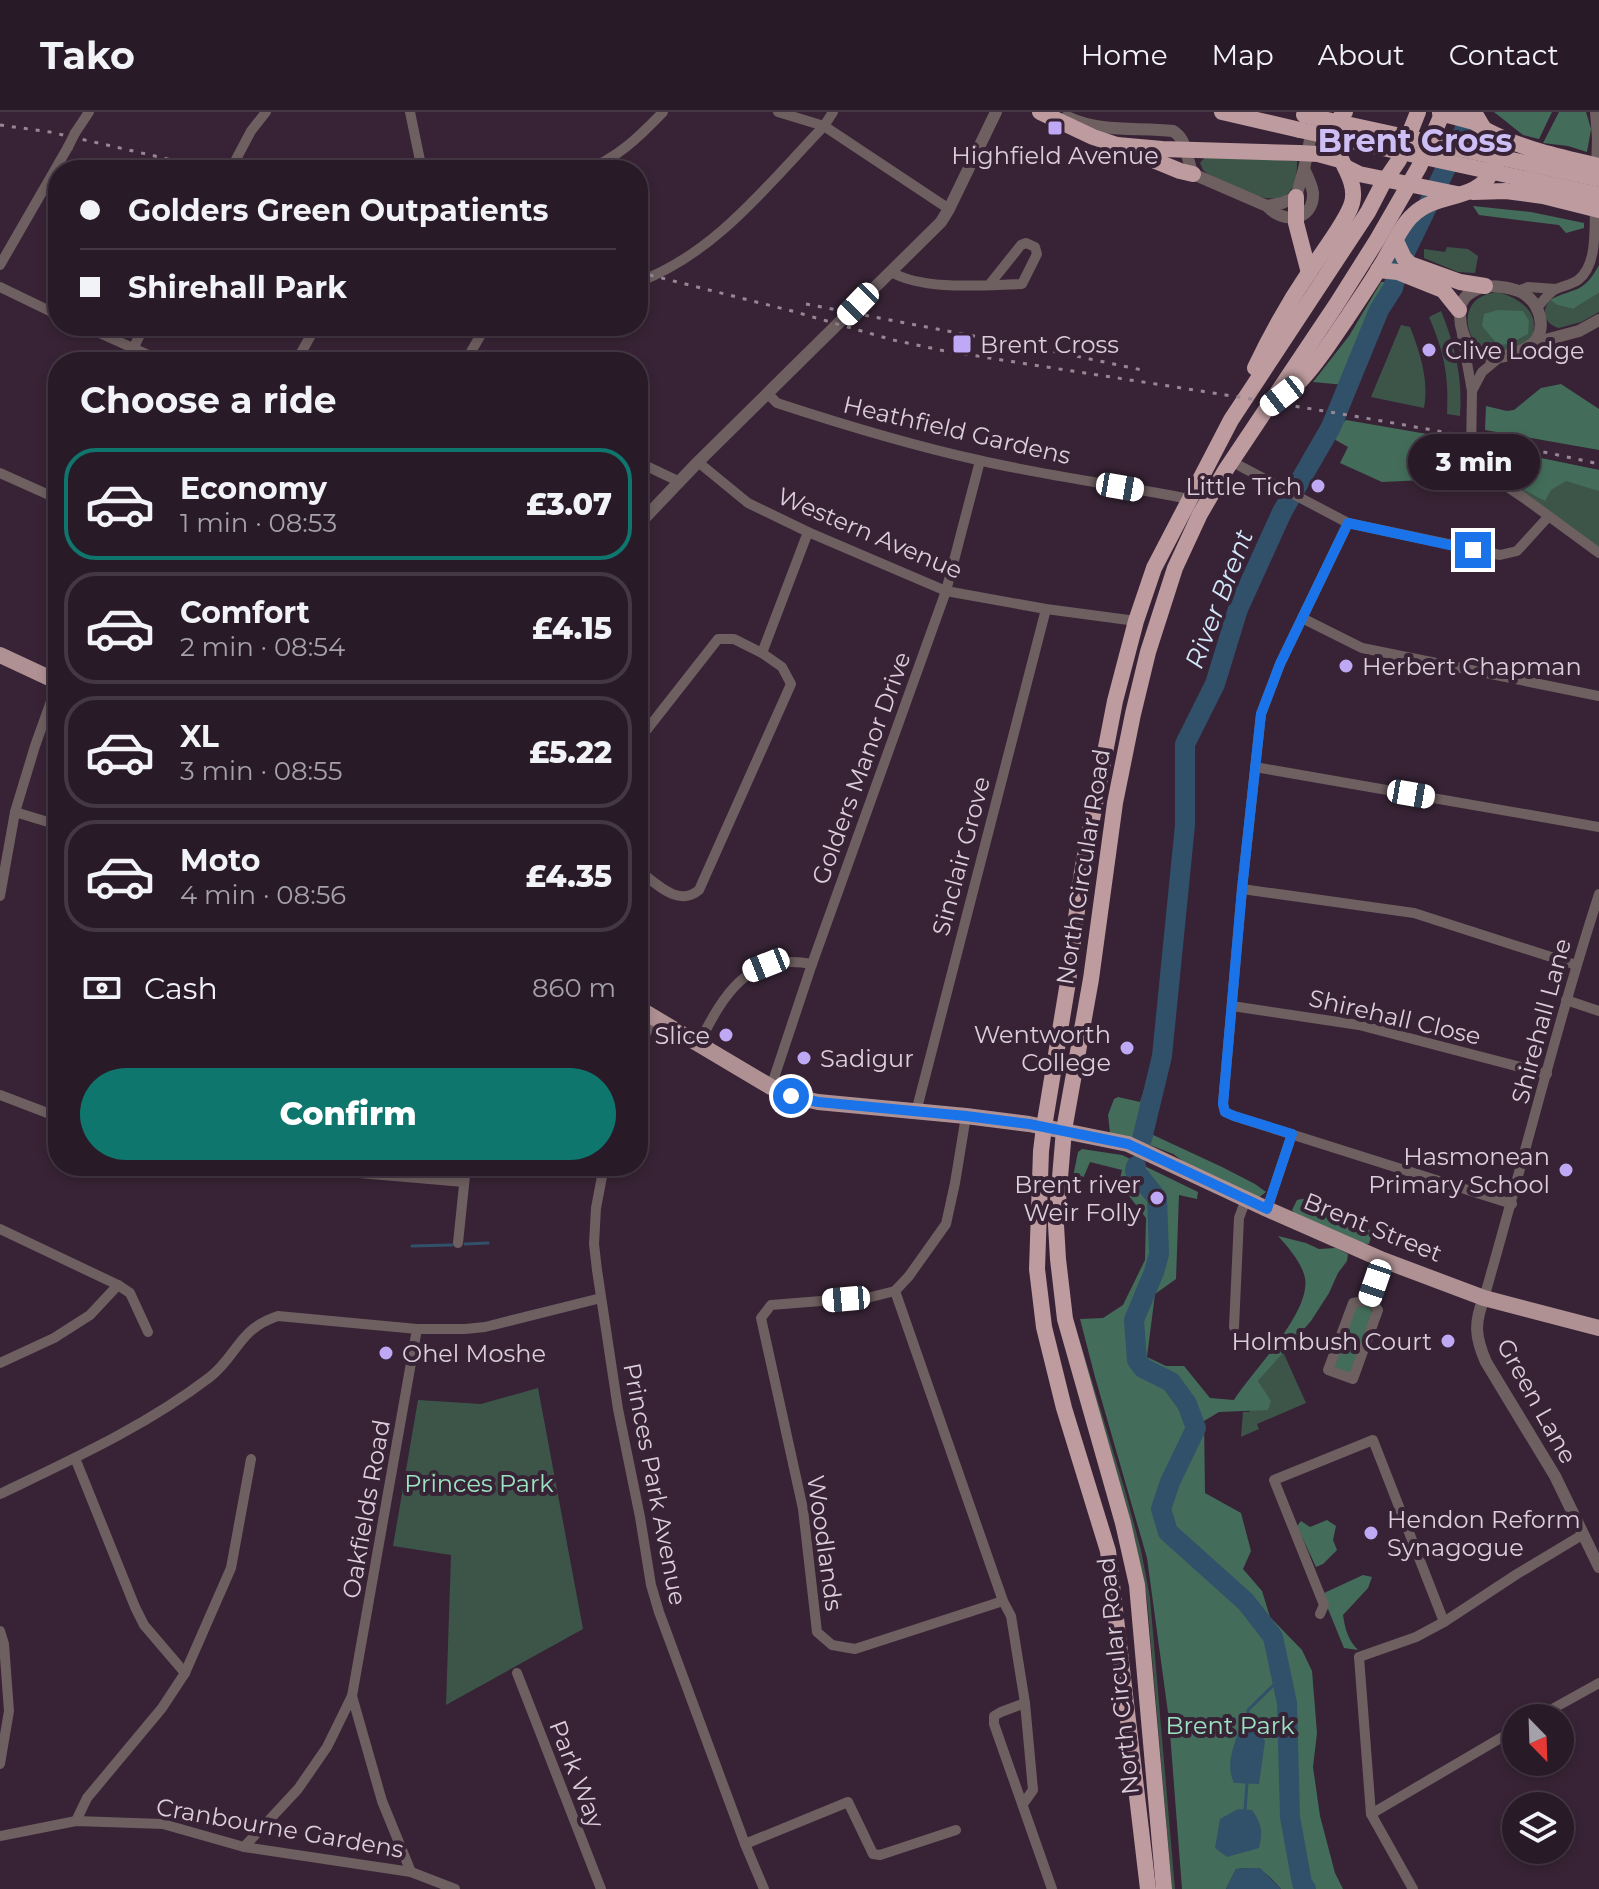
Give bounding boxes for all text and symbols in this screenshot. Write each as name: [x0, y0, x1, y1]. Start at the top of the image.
text: Tako: [40, 32, 135, 79]
text: Home: [1081, 38, 1168, 72]
text: Map: [1212, 38, 1274, 72]
text: About: [1318, 38, 1405, 72]
text: Contact: [1449, 38, 1559, 72]
marker: Highfield Avenue: [1046, 119, 1064, 137]
district label: Brent Cross: [1318, 121, 1512, 160]
place label: Highfield Avenue: [951, 141, 1159, 170]
text: Golders Green Outpatients: [128, 192, 548, 229]
text: Shirehall Park: [128, 269, 347, 306]
car: [833, 278, 883, 330]
place label: Brent Cross: [980, 330, 1119, 359]
marker: Brent Cross: [951, 333, 973, 355]
place label: Clive Lodge: [1445, 336, 1585, 365]
marker: Clive Lodge: [1420, 341, 1438, 359]
car: [1256, 372, 1308, 420]
text: Choose a ride: [80, 378, 337, 422]
street label: Heathfield Gardens: [840, 390, 1074, 470]
callout: 3 min: [1407, 434, 1539, 490]
text: 3 min: [1436, 446, 1512, 478]
icon: car: [84, 468, 156, 540]
text: Economy: [180, 470, 327, 507]
car: [1094, 471, 1146, 503]
place label: Little Tich: [1185, 472, 1302, 501]
marker: Little Tich: [1309, 477, 1327, 495]
street label: Western Avenue: [773, 481, 967, 585]
text: £3.07: [526, 486, 612, 523]
text: 1 min · 08:53: [180, 507, 337, 539]
water label: River Brent: [1178, 525, 1260, 673]
route end: [1455, 532, 1491, 568]
icon: car: [84, 592, 156, 664]
text: Comfort: [180, 594, 310, 631]
text: £4.15: [532, 610, 612, 647]
text: 2 min · 08:54: [180, 631, 345, 663]
street label: Golders Manor Drive: [805, 648, 917, 888]
place label: Herbert Chapman: [1362, 652, 1582, 681]
marker: Herbert Chapman: [1337, 657, 1355, 675]
icon: car: [84, 716, 156, 788]
text: XL: [180, 718, 219, 755]
text: £5.22: [529, 734, 612, 771]
street label: North Circular Road: [1050, 747, 1116, 987]
text: 3 min · 08:55: [180, 755, 342, 787]
street label: Sinclair Grove: [926, 773, 996, 939]
car: [1385, 778, 1437, 810]
icon: car: [84, 840, 156, 912]
text: Moto: [180, 842, 261, 879]
text: £4.35: [526, 858, 612, 895]
text: 4 min · 08:56: [180, 879, 346, 911]
street label: Shirehall Lane: [1505, 935, 1577, 1107]
car: [739, 945, 793, 985]
icon: cash: [80, 966, 124, 1010]
text: Cash: [144, 970, 218, 1007]
text: 860 m: [532, 972, 616, 1004]
street label: Shirehall Close: [1306, 983, 1484, 1051]
place label: Wentworth College: [974, 1020, 1111, 1077]
place label: Slice: [655, 1021, 710, 1050]
marker: Slice: [717, 1026, 735, 1044]
marker: Wentworth College: [1118, 1039, 1136, 1057]
place label: Sadigur: [820, 1044, 914, 1073]
marker: Sadigur: [795, 1049, 813, 1067]
button: Confirm: [80, 1068, 616, 1160]
route start: [773, 1078, 809, 1114]
place label: Hasmonean Primary School: [1368, 1142, 1550, 1199]
marker: Hasmonean Primary School: [1557, 1161, 1575, 1179]
place label: Brent river Weir Folly: [1014, 1170, 1141, 1227]
street label: Brent Street: [1300, 1186, 1447, 1268]
marker: Brent river Weir Folly: [1148, 1189, 1166, 1207]
car: [1356, 1256, 1394, 1310]
car: [821, 1285, 871, 1313]
place label: Holmbush Court: [1232, 1327, 1432, 1356]
marker: Holmbush Court: [1439, 1332, 1457, 1350]
street label: Green Lane: [1491, 1333, 1583, 1469]
place label: Ohel Moshe: [402, 1339, 546, 1368]
marker: Ohel Moshe: [377, 1344, 395, 1362]
street label: Princes Park Avenue: [617, 1360, 693, 1608]
street label: Oakfields Road: [336, 1417, 396, 1601]
park label: Princes Park: [404, 1469, 554, 1498]
street label: Woodlands: [801, 1473, 849, 1613]
place label: Hendon Reform Synagogue: [1387, 1505, 1581, 1562]
marker: Hendon Reform Synagogue: [1362, 1524, 1380, 1542]
street label: North Circular Road: [1091, 1556, 1145, 1796]
north arrow: [1502, 1704, 1574, 1776]
map controls: [1502, 1704, 1574, 1864]
park label: Brent Park: [1166, 1711, 1295, 1740]
street label: Park Way: [543, 1716, 611, 1832]
street label: Cranbourne Gardens: [154, 1792, 406, 1864]
button: layers: [1502, 1792, 1574, 1864]

